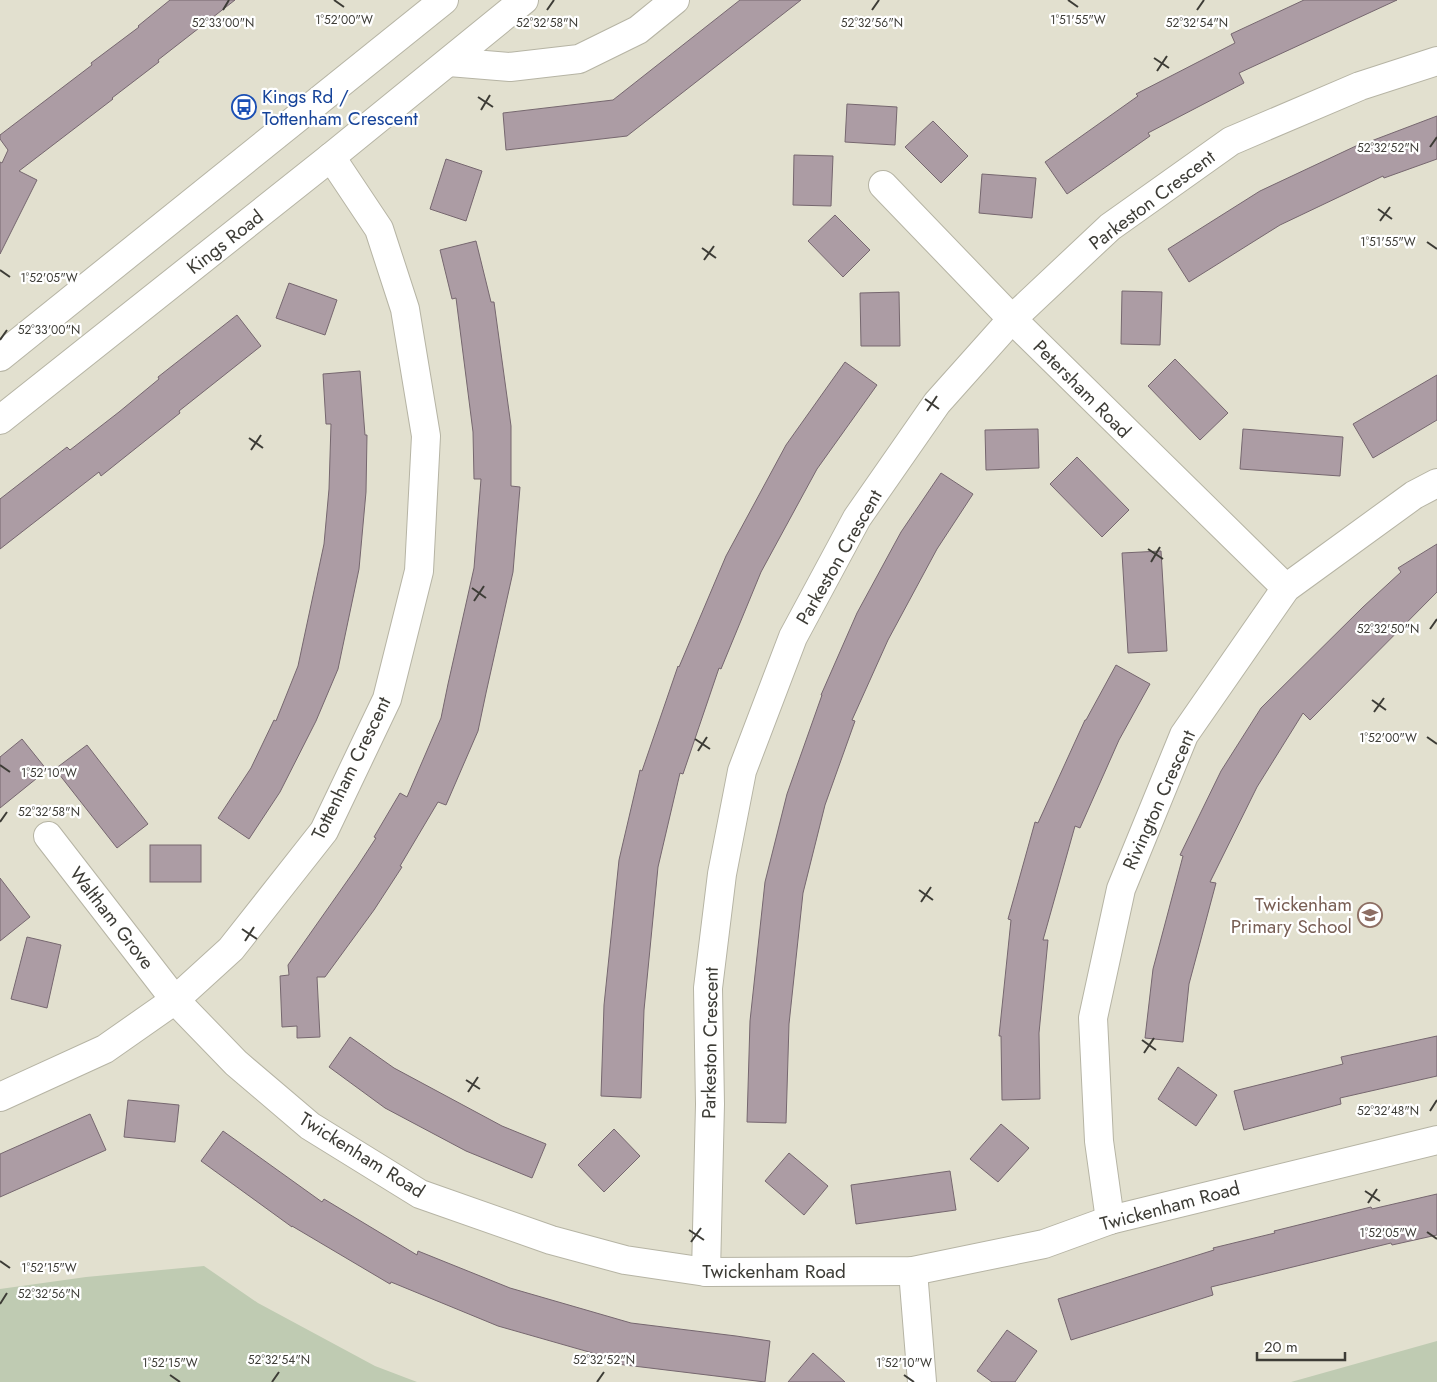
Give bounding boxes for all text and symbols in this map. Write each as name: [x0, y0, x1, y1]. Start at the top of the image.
text: 1°52'00"W: [315, 11, 373, 29]
text: 1°51'55"W: [1050, 11, 1106, 29]
text: 52°33'00"N: [192, 14, 254, 32]
text: 52°32'58"N: [516, 14, 578, 32]
text: 52°32'56"N: [841, 14, 903, 32]
text: 52°32'54"N: [1166, 14, 1228, 32]
place label: Kings Rd / Tottenham Crescent: [262, 83, 418, 132]
bus stop icon: Kings Rd / Tottenham Crescent: [231, 94, 257, 120]
text: 52°32'52"N: [1357, 139, 1419, 157]
street label: Parkeston Crescent: [1083, 143, 1221, 256]
street label: Kings Road: [181, 203, 269, 281]
text: 1°51'55"W: [1360, 233, 1416, 251]
text: 1°52'05"W: [20, 269, 78, 287]
text: 52°33'00"N: [18, 321, 80, 339]
street label: Petersham Road: [1027, 334, 1137, 444]
street label: Parkeston Crescent: [789, 484, 889, 629]
text: 52°32'50"N: [1357, 620, 1419, 638]
street label: Tottenham Crescent: [305, 692, 397, 844]
street label: Rivington Crescent: [1116, 725, 1202, 874]
text: 1°52'00"W: [1359, 729, 1417, 747]
text: 1°52'10"W: [21, 764, 77, 782]
text: 52°32'58"N: [18, 803, 80, 821]
street label: Waltham Grove: [63, 861, 161, 975]
place label: Twickenham Primary School: [1231, 891, 1352, 940]
school or university icon: Twickenham Primary School: [1357, 902, 1383, 928]
street label: Parkeston Crescent: [695, 966, 725, 1119]
text: 52°32'48"N: [1357, 1102, 1419, 1120]
street label: Twickenham Road: [294, 1105, 430, 1205]
street label: Twickenham Road: [1097, 1174, 1243, 1238]
text: 1°52'05"W: [1359, 1224, 1417, 1242]
street label: Twickenham Road: [702, 1258, 846, 1285]
text: 1°52'15"W: [21, 1259, 77, 1277]
text: 52°32'56"N: [18, 1285, 80, 1303]
scale bar: [1257, 1330, 1344, 1362]
text: 20 m: [1264, 1336, 1298, 1358]
text: 52°32'54"N: [248, 1351, 310, 1369]
text: 52°32'52"N: [573, 1351, 635, 1369]
text: 1°52'15"W: [142, 1354, 198, 1372]
text: 1°52'10"W: [876, 1354, 932, 1372]

